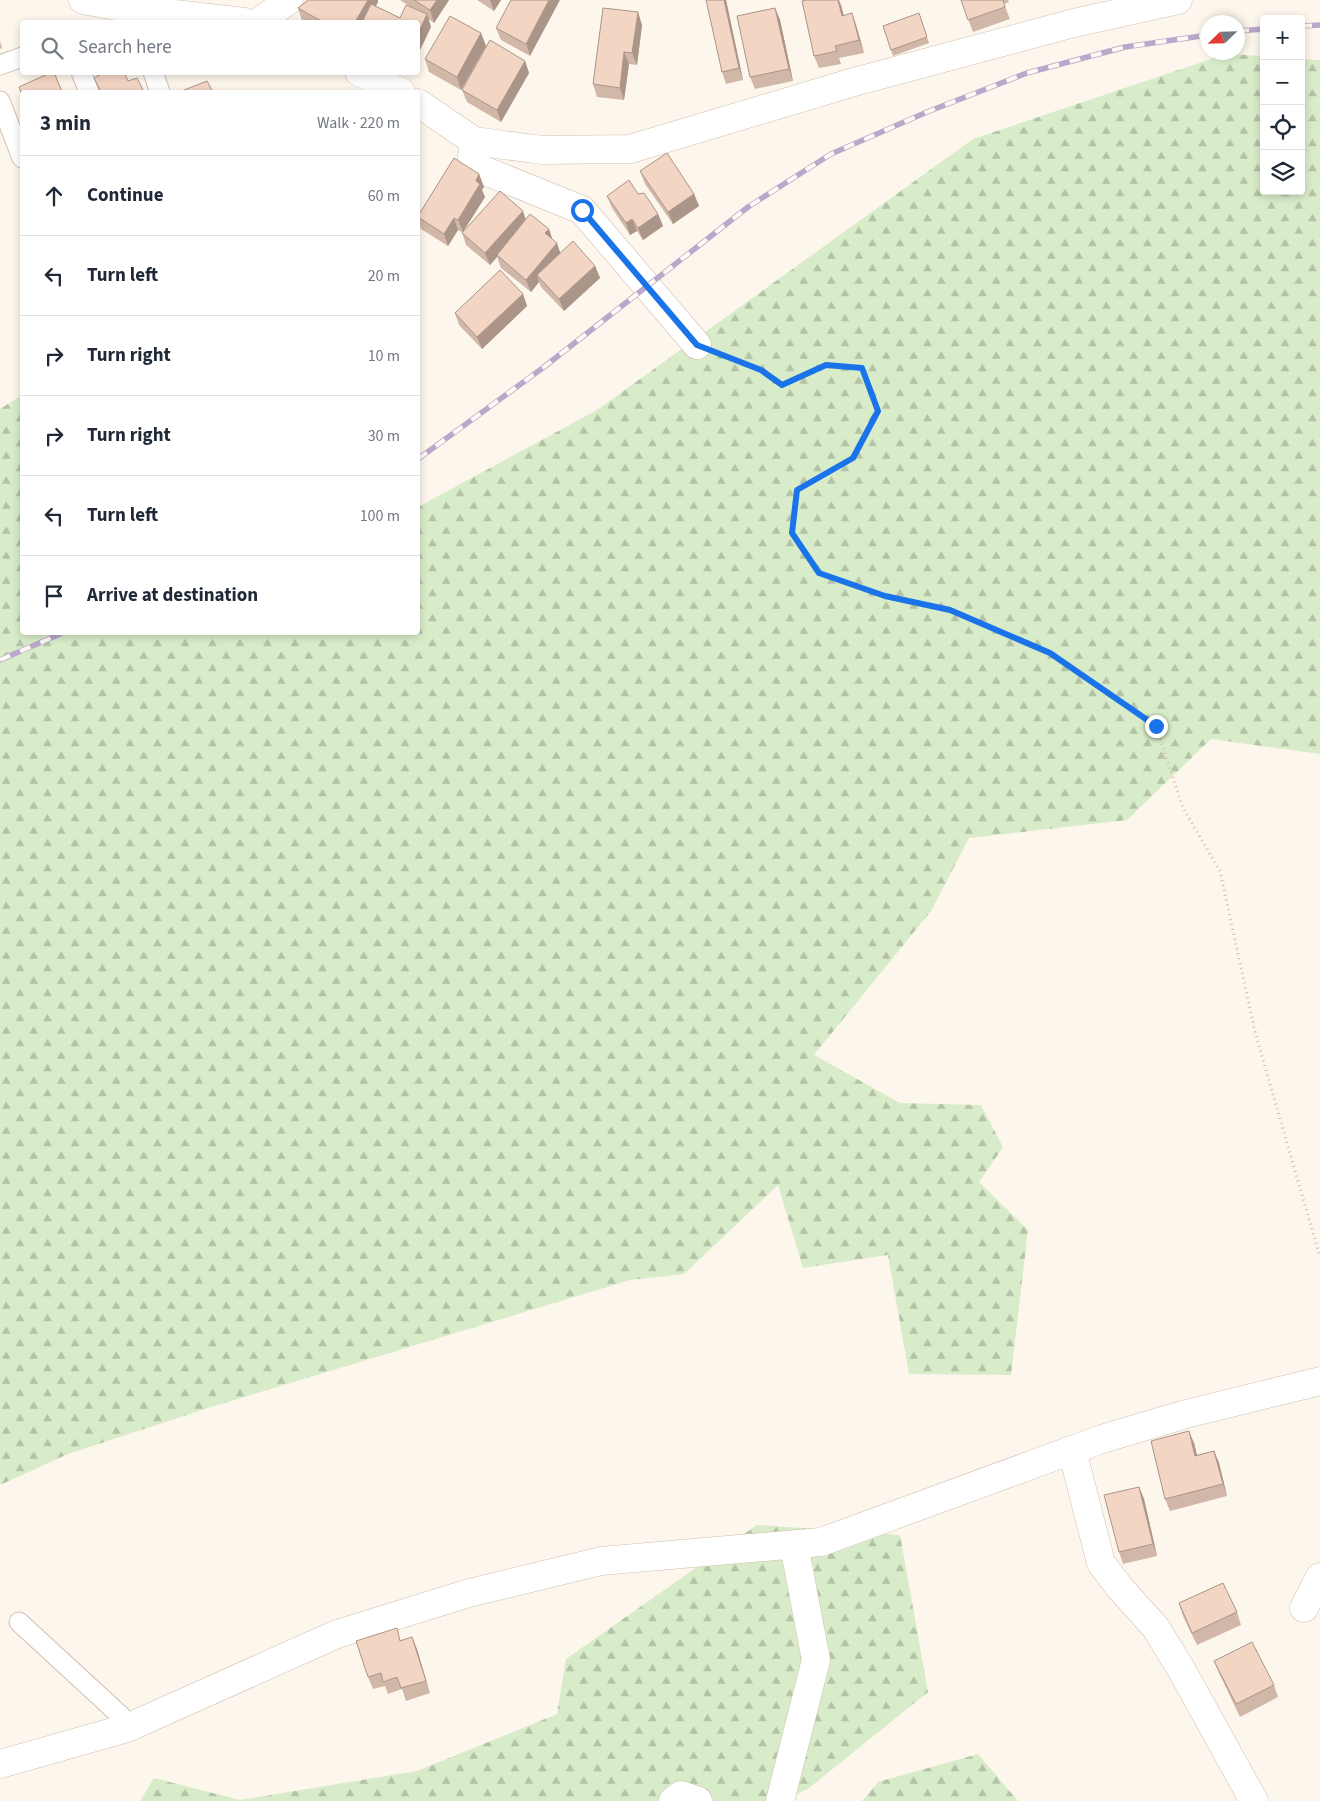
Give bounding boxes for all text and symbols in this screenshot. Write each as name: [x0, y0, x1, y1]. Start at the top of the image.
north arrow: [1200, 15, 1245, 60]
map controls: [1260, 15, 1305, 195]
button: +: [1260, 15, 1305, 60]
search box: [20, 20, 420, 75]
icon: search: [38, 34, 66, 62]
text: Search here: [78, 34, 172, 61]
button: −: [1260, 60, 1305, 105]
button: locate: [1260, 105, 1305, 150]
text: 3 min: [40, 108, 91, 138]
text: Walk · 220 m: [317, 112, 400, 134]
button: layers: [1260, 150, 1305, 195]
icon: ahead: [40, 182, 68, 210]
text: Continue: [87, 182, 164, 209]
text: 60 m: [368, 185, 400, 207]
route start: [571, 199, 594, 222]
icon: left: [40, 262, 68, 290]
text: Turn left: [87, 262, 158, 289]
text: 20 m: [368, 265, 400, 287]
icon: right: [40, 342, 68, 370]
text: Turn right: [87, 342, 171, 369]
text: 10 m: [368, 345, 400, 367]
icon: right: [40, 422, 68, 450]
text: Turn right: [87, 422, 171, 449]
text: 30 m: [368, 425, 400, 447]
icon: left: [40, 502, 68, 530]
text: Turn left: [87, 502, 158, 529]
text: 100 m: [360, 505, 400, 527]
icon: arrive: [40, 582, 68, 610]
text: Arrive at destination: [87, 582, 258, 609]
route end: [1145, 715, 1168, 738]

